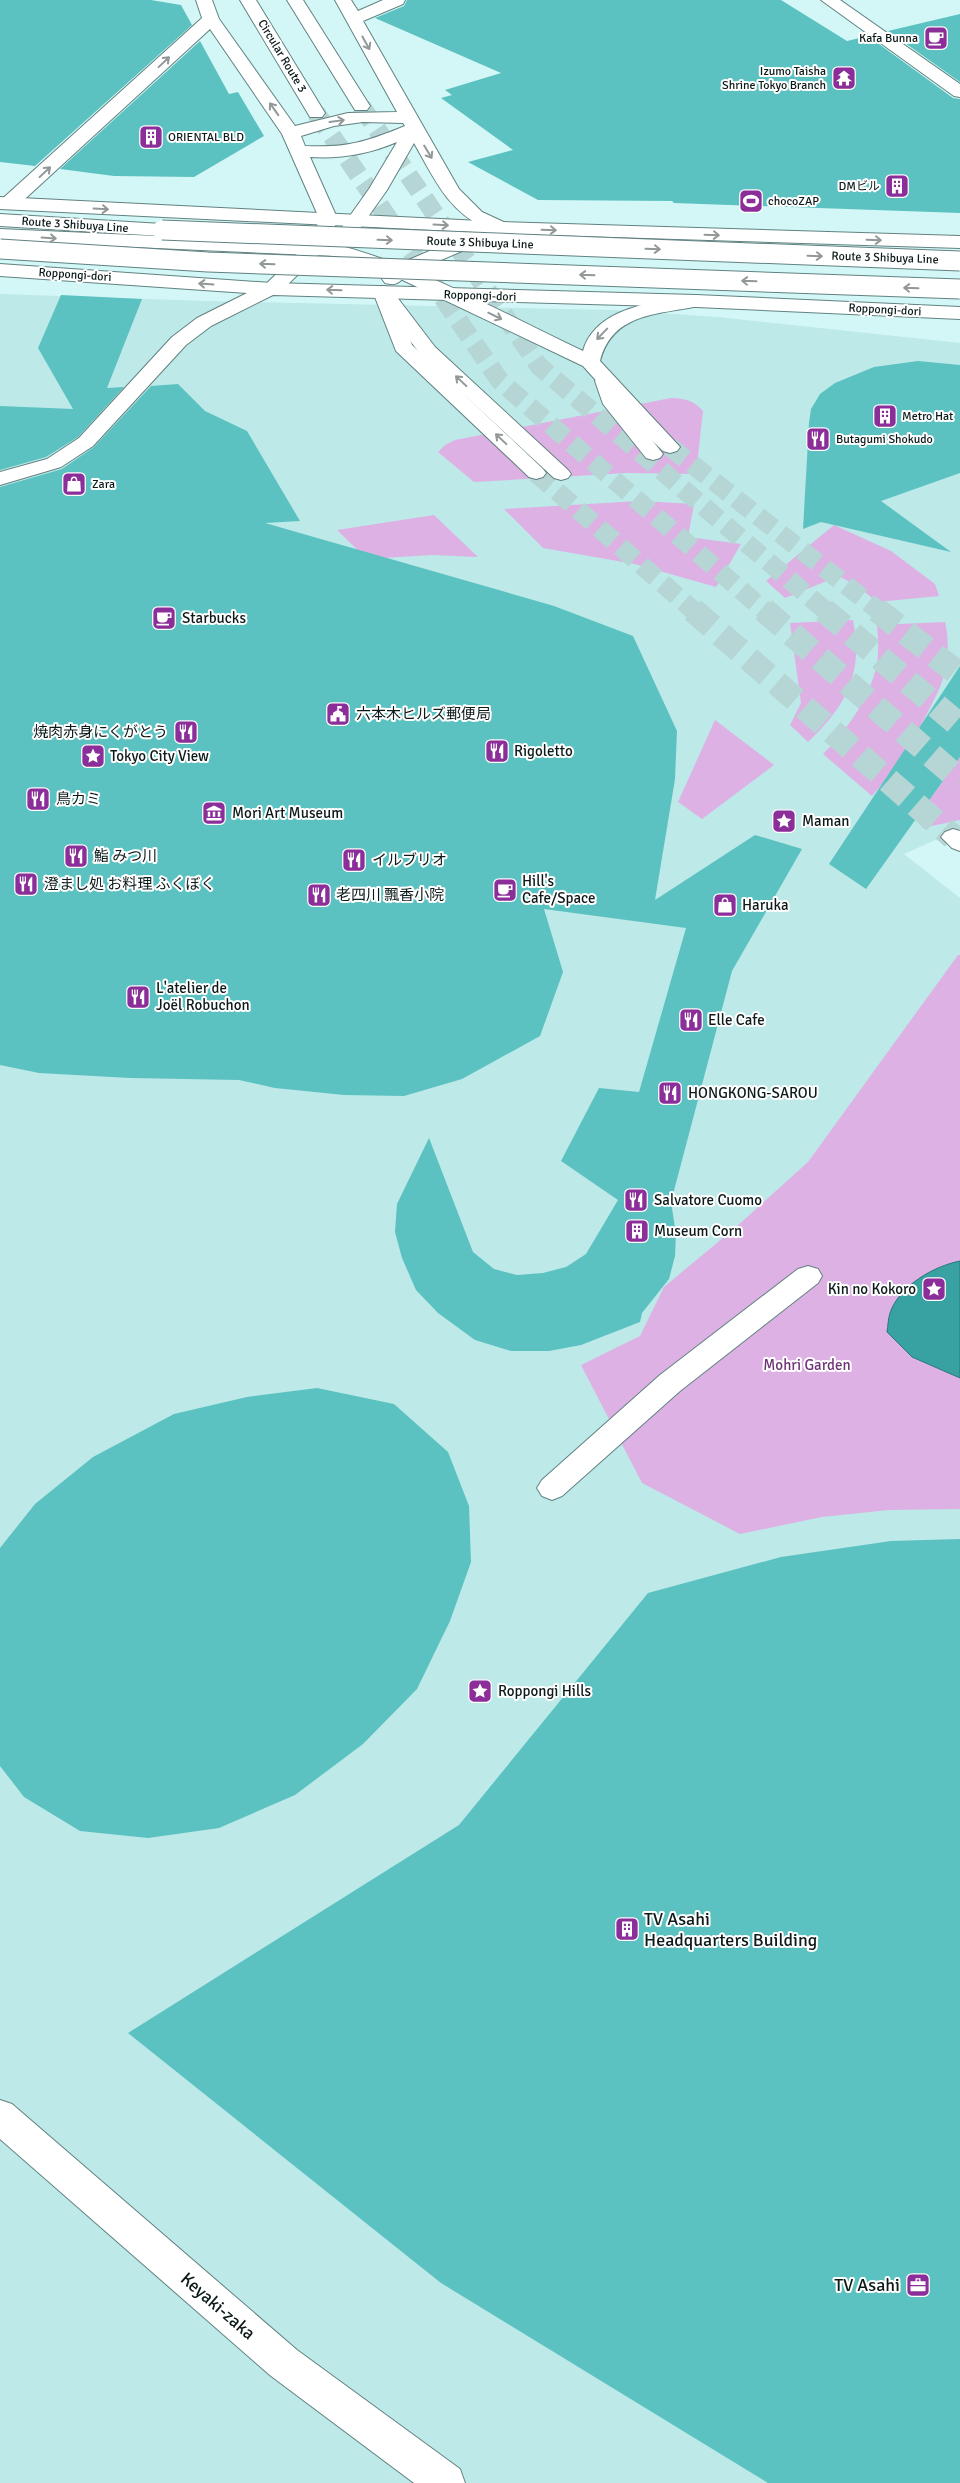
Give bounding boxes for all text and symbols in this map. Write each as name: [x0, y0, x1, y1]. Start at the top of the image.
street label: Circular Route 3: [254, 17, 310, 95]
cafe icon: Kafa Bunna: [923, 25, 949, 51]
place label: Kafa Bunna: [859, 31, 918, 46]
one-way arrow: [362, 35, 371, 50]
one-way arrow: [158, 56, 170, 68]
place label: Izumo Taisha Shrine Tokyo Branch: [722, 64, 826, 93]
temple icon: Izumo Taisha Shrine Tokyo Branch: [831, 65, 857, 91]
one-way arrow: [269, 103, 279, 117]
one-way arrow: [329, 116, 345, 126]
building icon: ORIENTAL BLD: [138, 124, 164, 150]
place label: ORIENTAL BLD: [168, 130, 244, 145]
one-way arrow: [423, 144, 433, 158]
one-way arrow: [38, 166, 51, 178]
building icon: DMビル: [884, 173, 910, 199]
place label: DMビル: [839, 179, 880, 194]
sports icon: chocoZAP: [738, 188, 764, 214]
place label: chocoZAP: [768, 194, 819, 209]
one-way arrow: [93, 204, 109, 213]
street label: Route 3 Shibuya Line: [21, 214, 129, 236]
one-way arrow: [433, 221, 449, 230]
one-way arrow: [541, 225, 557, 234]
one-way arrow: [704, 230, 720, 239]
one-way arrow: [40, 234, 56, 243]
street label: Route 3 Shibuya Line: [426, 234, 534, 252]
one-way arrow: [377, 235, 393, 244]
one-way arrow: [866, 235, 882, 245]
one-way arrow: [644, 245, 660, 254]
street label: Route 3 Shibuya Line: [831, 249, 939, 267]
one-way arrow: [807, 251, 823, 260]
one-way arrow: [259, 259, 275, 269]
street label: Roppongi-dori: [38, 265, 112, 285]
one-way arrow: [579, 271, 595, 280]
one-way arrow: [741, 277, 757, 286]
one-way arrow: [198, 279, 214, 289]
one-way arrow: [904, 283, 920, 292]
one-way arrow: [326, 286, 342, 295]
street label: Roppongi-dori: [443, 287, 517, 305]
street label: Roppongi-dori: [848, 301, 922, 319]
one-way arrow: [488, 311, 503, 321]
one-way arrow: [596, 327, 608, 340]
one-way arrow: [455, 375, 468, 387]
building icon: Metro Hat: [872, 403, 898, 429]
place label: Metro Hat: [902, 409, 953, 424]
restaurant icon: Butagumi Shokudo: [805, 426, 831, 452]
place label: Butagumi Shokudo: [836, 432, 933, 447]
one-way arrow: [494, 433, 507, 445]
shop icon: Zara: [61, 471, 87, 497]
place label: Zara: [92, 477, 115, 492]
cafe icon: Starbucks: [151, 605, 177, 631]
place label: Starbucks: [182, 609, 246, 627]
public building icon: 六本木ヒルズ郵便局: [325, 701, 351, 727]
place label: 六本木ヒルズ郵便局: [356, 705, 491, 723]
restaurant icon: 焼肉赤身にくがとう: [173, 719, 199, 745]
place label: 焼肉赤身にくがとう: [33, 723, 168, 741]
restaurant icon: Rigoletto: [484, 738, 510, 764]
place label: Rigoletto: [514, 742, 573, 760]
place icon: Tokyo City View: [80, 743, 106, 769]
place label: Tokyo City View: [110, 747, 209, 765]
restaurant icon: 鳥カミ: [25, 786, 51, 812]
place label: 鳥カミ: [56, 790, 101, 808]
museum icon: Mori Art Museum: [201, 800, 227, 826]
place label: Mori Art Museum: [232, 804, 343, 822]
place icon: Maman: [771, 808, 797, 834]
place label: Maman: [802, 812, 849, 830]
restaurant icon: 鮨 みつ川: [63, 843, 89, 869]
place label: 鮨 みつ川: [94, 847, 157, 865]
restaurant icon: イルブリオ: [341, 847, 367, 873]
place label: イルブリオ: [372, 851, 447, 869]
restaurant icon: 澄まし処 お料理 ふくぼく: [13, 871, 39, 897]
place label: Hill's Cafe/Space: [522, 872, 596, 907]
place label: 澄まし処 お料理 ふくぼく: [44, 875, 216, 893]
cafe icon: Hill's Cafe/Space: [492, 877, 518, 903]
restaurant icon: 老四川 飄香小院: [306, 882, 332, 908]
place label: 老四川 飄香小院: [336, 886, 444, 904]
shop icon: Haruka: [712, 892, 738, 918]
place label: Haruka: [742, 896, 789, 914]
place label: L'atelier de Joël Robuchon: [156, 979, 250, 1014]
restaurant icon: L'atelier de Joël Robuchon: [125, 984, 151, 1010]
restaurant icon: Elle Cafe: [678, 1007, 704, 1033]
place label: Elle Cafe: [708, 1011, 765, 1029]
restaurant icon: HONGKONG-SAROU: [657, 1080, 683, 1106]
place label: HONGKONG-SAROU: [688, 1084, 818, 1102]
restaurant icon: Salvatore Cuomo: [623, 1187, 649, 1213]
place label: Salvatore Cuomo: [654, 1191, 762, 1209]
building icon: Museum Corn: [624, 1218, 650, 1244]
place label: Museum Corn: [654, 1222, 742, 1240]
place icon: Kin no Kokoro: [921, 1276, 947, 1302]
place label: Kin no Kokoro: [828, 1280, 916, 1298]
park label: Mohri Garden: [763, 1356, 851, 1374]
place icon: Roppongi Hills: [467, 1678, 493, 1704]
place label: Roppongi Hills: [498, 1682, 592, 1700]
place label: TV Asahi Headquarters Building: [644, 1908, 817, 1951]
building icon: TV Asahi Headquarters Building: [614, 1916, 640, 1942]
street label: Keyaki-zaka: [176, 2268, 260, 2344]
office icon: TV Asahi: [905, 2272, 931, 2298]
place label: TV Asahi: [834, 2274, 900, 2296]

